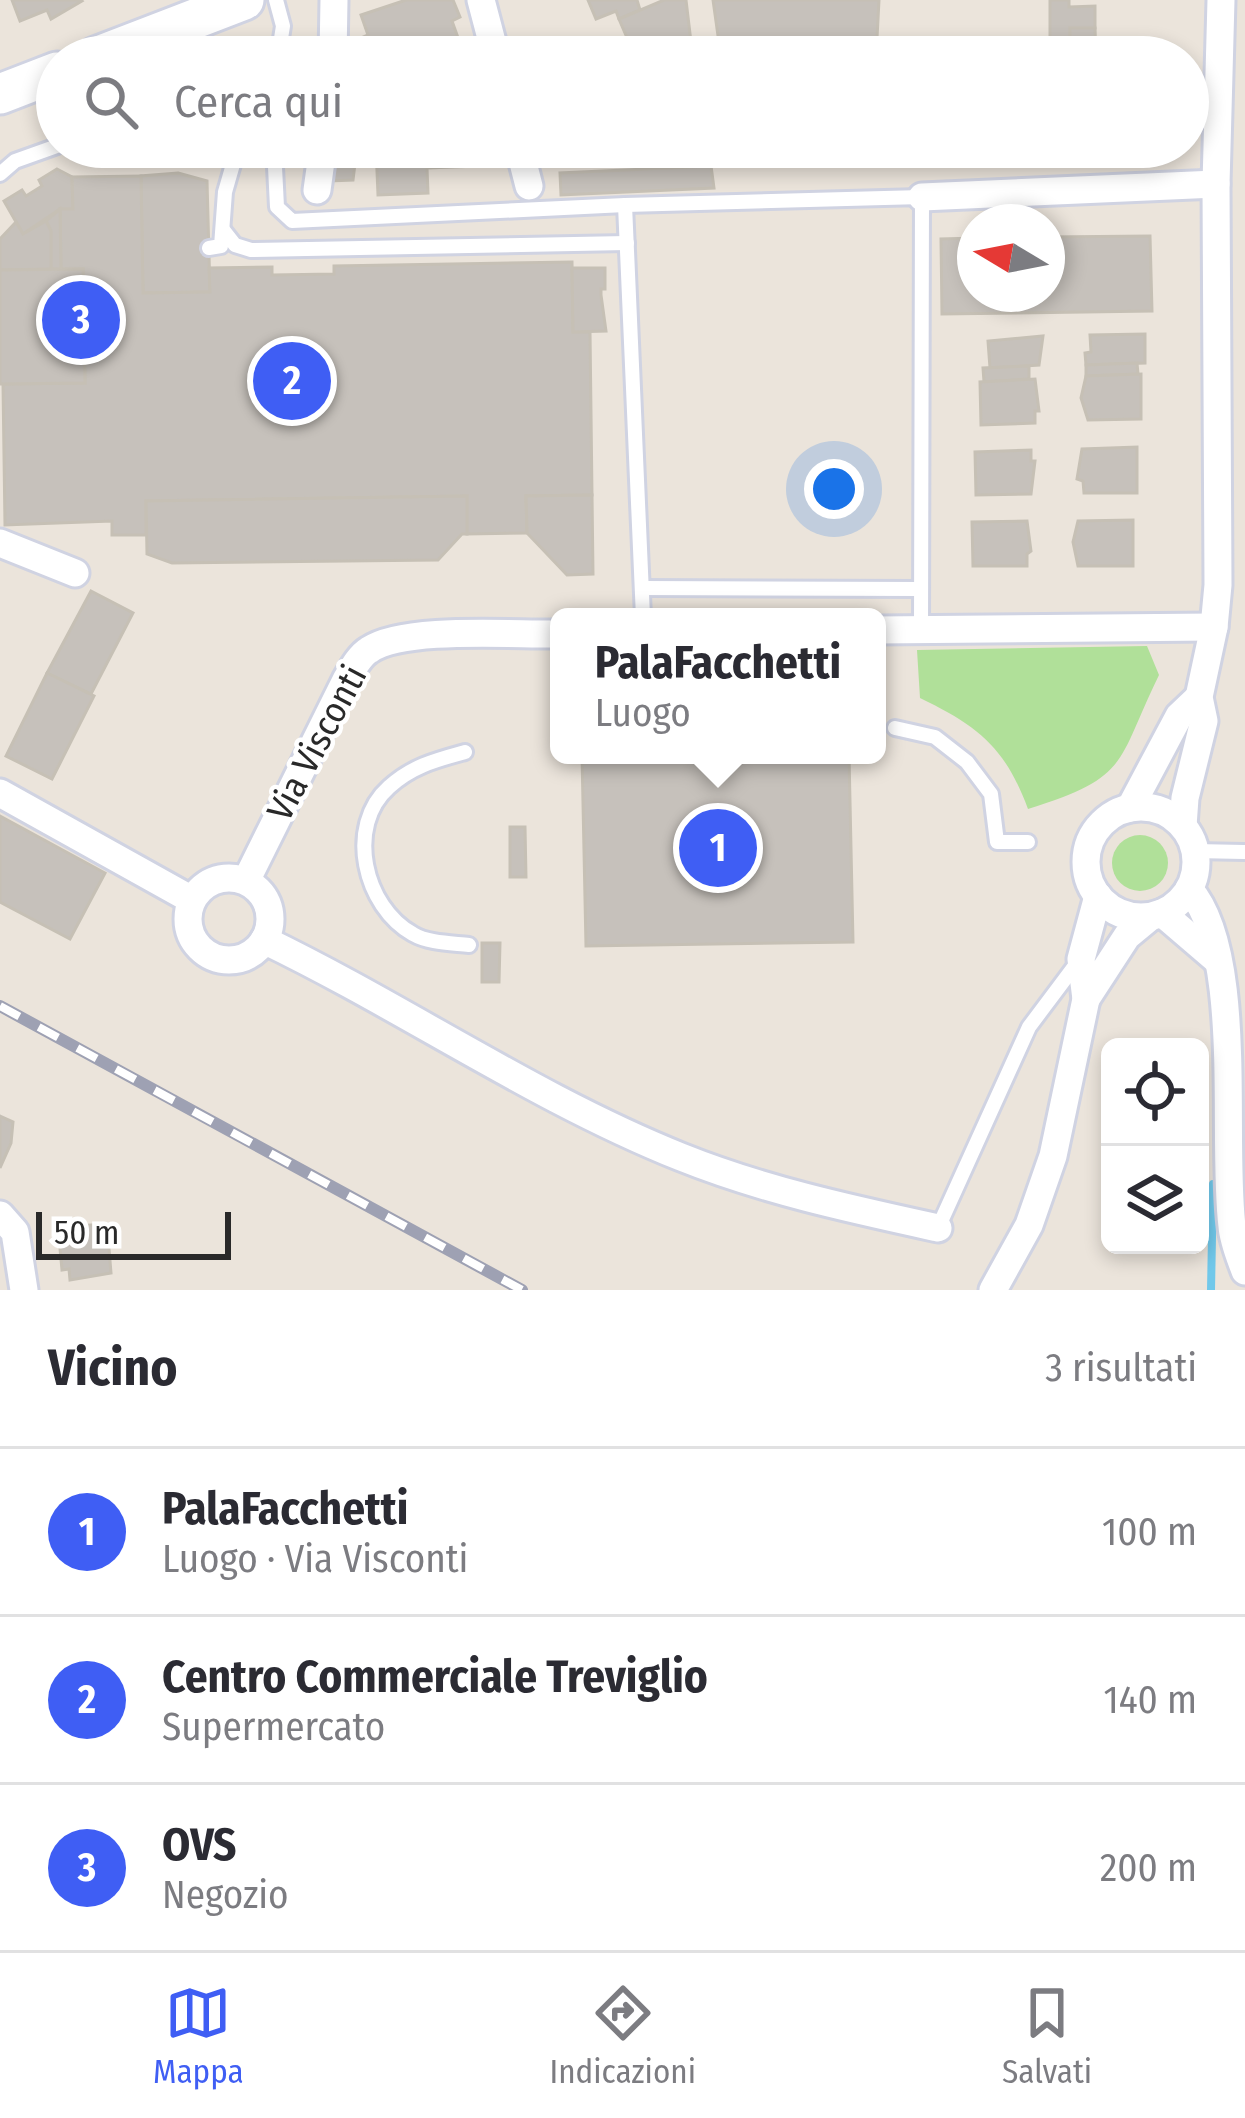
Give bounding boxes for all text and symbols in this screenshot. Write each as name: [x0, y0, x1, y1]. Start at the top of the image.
search box: [36, 36, 1209, 168]
icon: search: [78, 69, 144, 135]
text: Cerca qui: [174, 75, 343, 129]
north arrow: [957, 204, 1065, 312]
pin: 3: [42, 275, 120, 365]
pin: 2: [253, 336, 331, 426]
your location: [804, 459, 864, 519]
popup: [550, 608, 886, 764]
text: PalaFacchetti: [595, 636, 841, 690]
street label: Via Visconti: [258, 658, 376, 828]
text: Luogo: [595, 690, 691, 736]
pin: 1: [679, 803, 757, 893]
map controls: [1101, 1038, 1209, 1254]
button: locate: [1101, 1038, 1209, 1146]
button: layers: [1101, 1146, 1209, 1254]
scale bar: [36, 1206, 231, 1259]
text: 50 m: [54, 1213, 119, 1253]
text: Vicino: [48, 1337, 177, 1399]
text: 3 risultati: [1045, 1345, 1197, 1391]
text: PalaFacchetti: [162, 1482, 408, 1536]
text: 1: [79, 1509, 95, 1555]
text: 100 m: [1102, 1509, 1197, 1555]
text: Luogo · Via Visconti: [162, 1536, 468, 1582]
text: Centro Commerciale Treviglio: [162, 1650, 708, 1704]
text: 2: [78, 1677, 96, 1723]
text: 140 m: [1103, 1677, 1197, 1723]
text: Supermercato: [162, 1704, 385, 1750]
text: OVS: [162, 1818, 236, 1872]
text: 3: [78, 1845, 96, 1891]
text: 200 m: [1100, 1845, 1197, 1891]
text: Negozio: [162, 1872, 289, 1918]
tab: Mappa: [153, 1980, 244, 2092]
tab: Indicazioni: [550, 1980, 696, 2092]
tab: Salvati: [1002, 1980, 1092, 2092]

